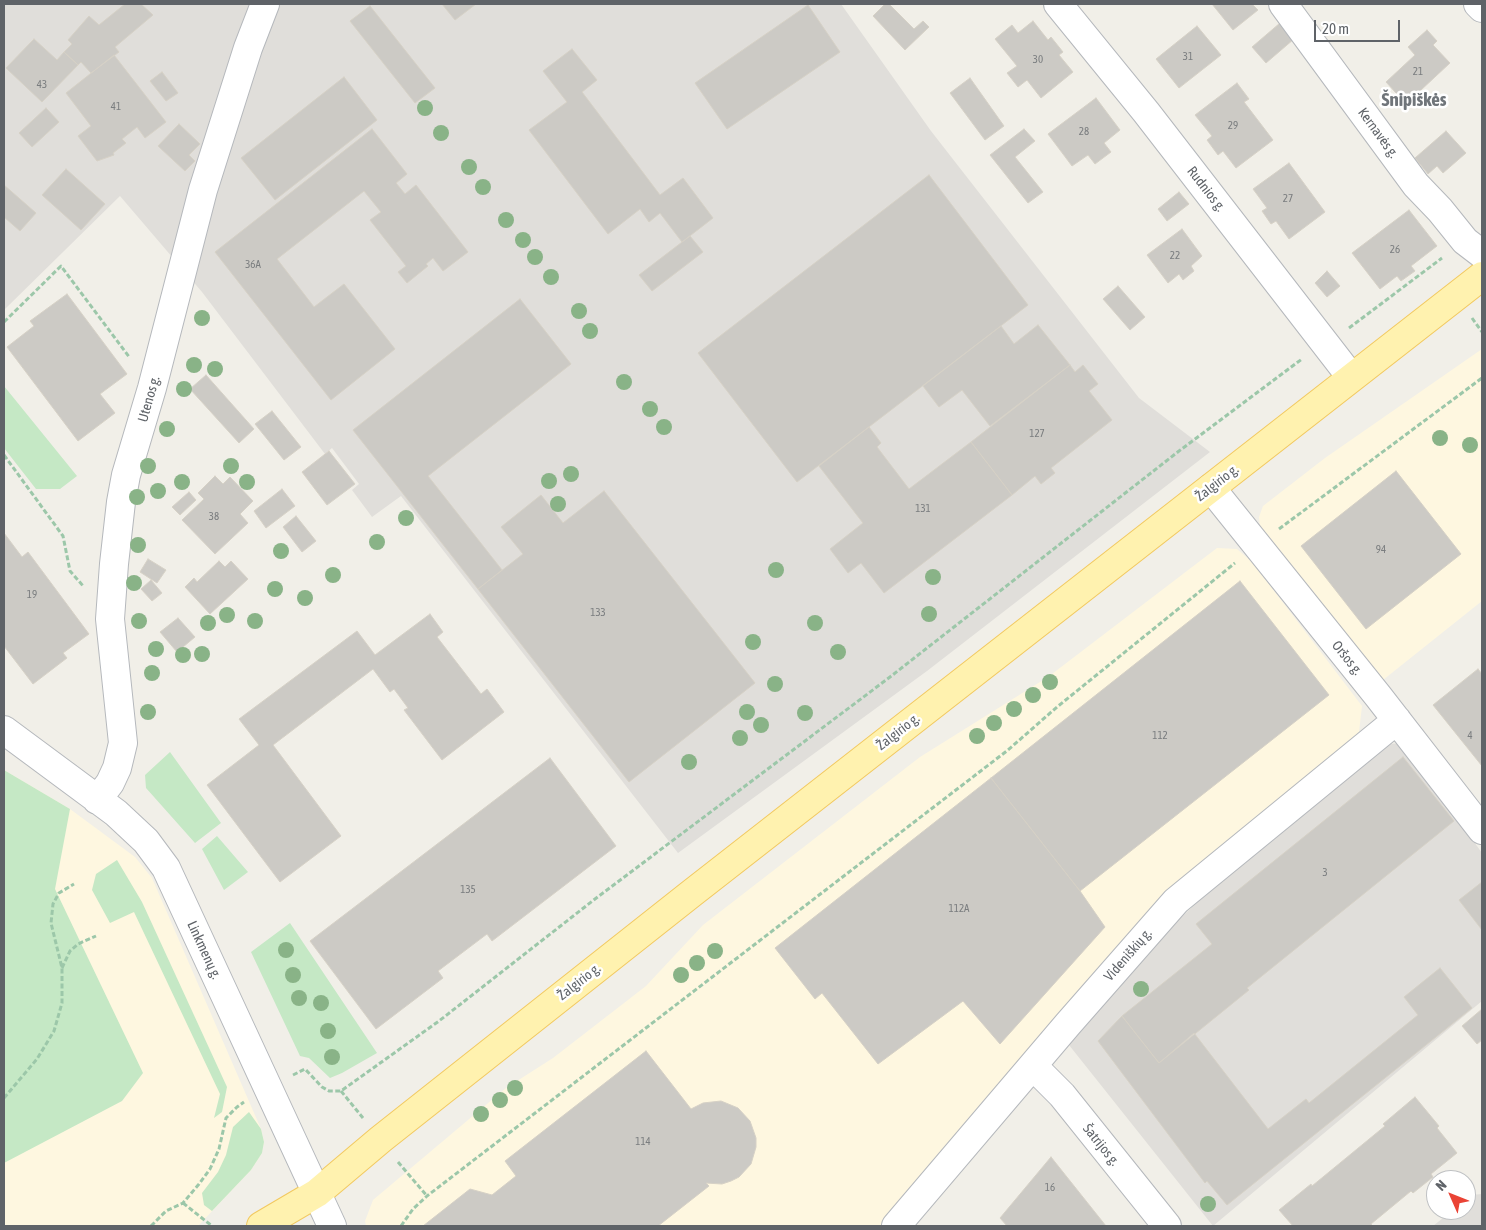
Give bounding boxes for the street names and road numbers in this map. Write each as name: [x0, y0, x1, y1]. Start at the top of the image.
street label: Kernavės g.: [1354, 105, 1402, 161]
street label: Rudnios g.: [1183, 163, 1229, 215]
street label: Utenos g.: [134, 374, 164, 424]
street label: Žalgirio g.: [1192, 461, 1242, 505]
street label: Oršos g.: [1328, 637, 1366, 679]
street label: Žalgirio g.: [873, 710, 923, 754]
street label: Linkmenų g.: [183, 918, 225, 982]
street label: Videniškių g.: [1101, 925, 1155, 985]
street label: Žalgirio g.: [554, 960, 604, 1004]
street label: Šatrijos g.: [1079, 1121, 1123, 1169]

